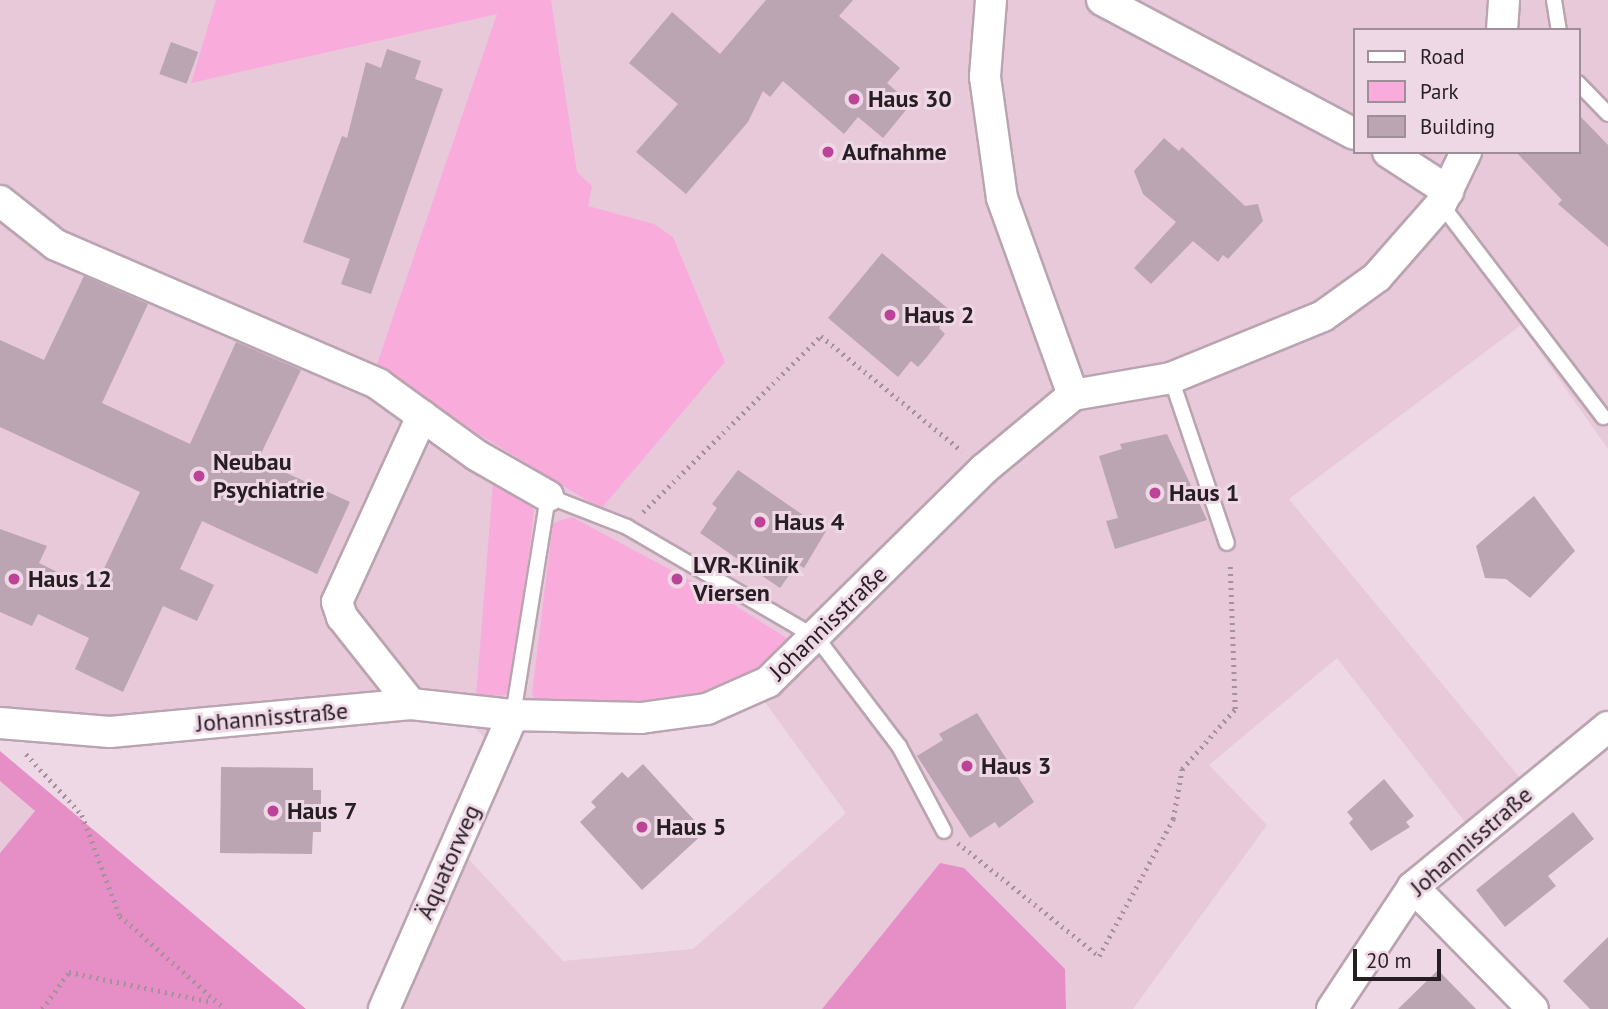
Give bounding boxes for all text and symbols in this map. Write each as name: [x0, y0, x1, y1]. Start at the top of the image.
legend: [1352, 28, 1580, 154]
text: Road: [1420, 43, 1464, 70]
text: Park: [1420, 78, 1459, 105]
place label: Haus 30: [868, 85, 952, 113]
marker: Haus 30: [846, 91, 862, 107]
text: Building: [1420, 113, 1495, 140]
place label: Aufnahme: [842, 138, 947, 166]
marker: Aufnahme: [820, 144, 836, 160]
place label: Haus 2: [904, 301, 974, 329]
marker: Haus 2: [882, 307, 898, 323]
place label: Neubau Psychiatrie: [213, 448, 325, 504]
marker: Neubau Psychiatrie: [191, 468, 207, 484]
place label: Haus 1: [1169, 479, 1239, 507]
marker: Haus 1: [1147, 485, 1163, 501]
place label: Haus 4: [774, 508, 844, 536]
marker: Haus 4: [752, 514, 768, 530]
place label: LVR-Klinik Viersen: [693, 551, 799, 607]
street label: Johannisstraße: [763, 560, 893, 686]
place label: Haus 12: [28, 565, 112, 593]
marker: LVR-Klinik Viersen: [667, 569, 687, 589]
marker: Haus 12: [6, 571, 22, 587]
street label: Johannisstraße: [195, 696, 349, 738]
place label: Haus 3: [981, 752, 1051, 780]
marker: Haus 3: [959, 758, 975, 774]
street label: Johannisstraße: [1404, 780, 1538, 902]
place label: Haus 7: [287, 797, 357, 825]
street label: Äquatorweg: [410, 800, 486, 924]
marker: Haus 7: [265, 803, 281, 819]
place label: Haus 5: [656, 813, 726, 841]
marker: Haus 5: [634, 819, 650, 835]
scale bar: [1356, 936, 1444, 980]
text: 20 m: [1366, 947, 1412, 974]

